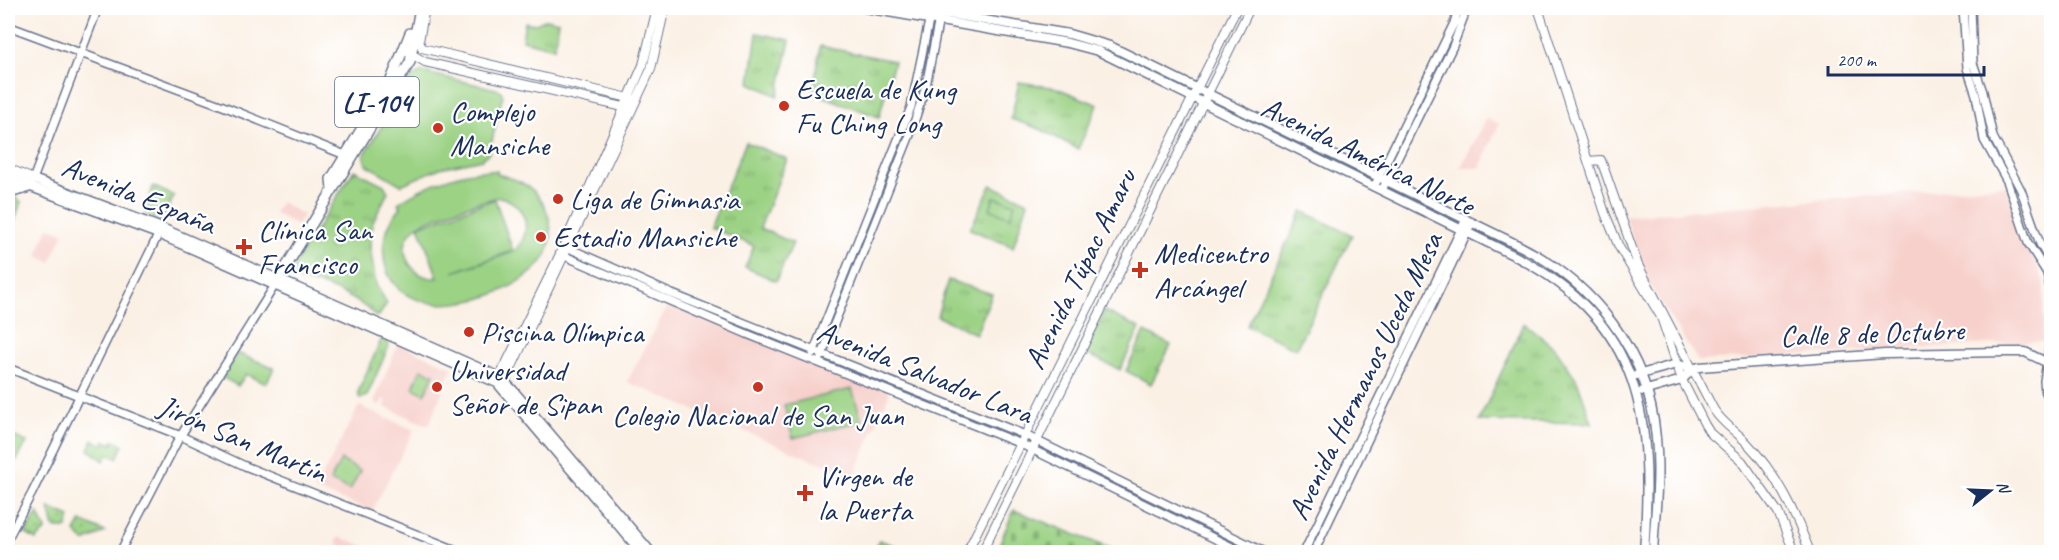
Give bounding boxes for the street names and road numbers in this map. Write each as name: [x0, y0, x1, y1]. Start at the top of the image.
road number: LI-104: [335, 77, 419, 127]
street label: Avenida América Norte: [1255, 88, 1483, 225]
street label: Avenida España: [57, 147, 223, 244]
street label: Avenida Túpac Amaru: [1015, 161, 1146, 375]
street label: Avenida Hermanos Uceda Mesa: [1279, 224, 1452, 526]
street label: Calle 8 de Octubre: [1779, 311, 1967, 355]
street label: Avenida Salvador Lara: [812, 312, 1040, 433]
street label: Jirón San Martín: [151, 386, 334, 492]

